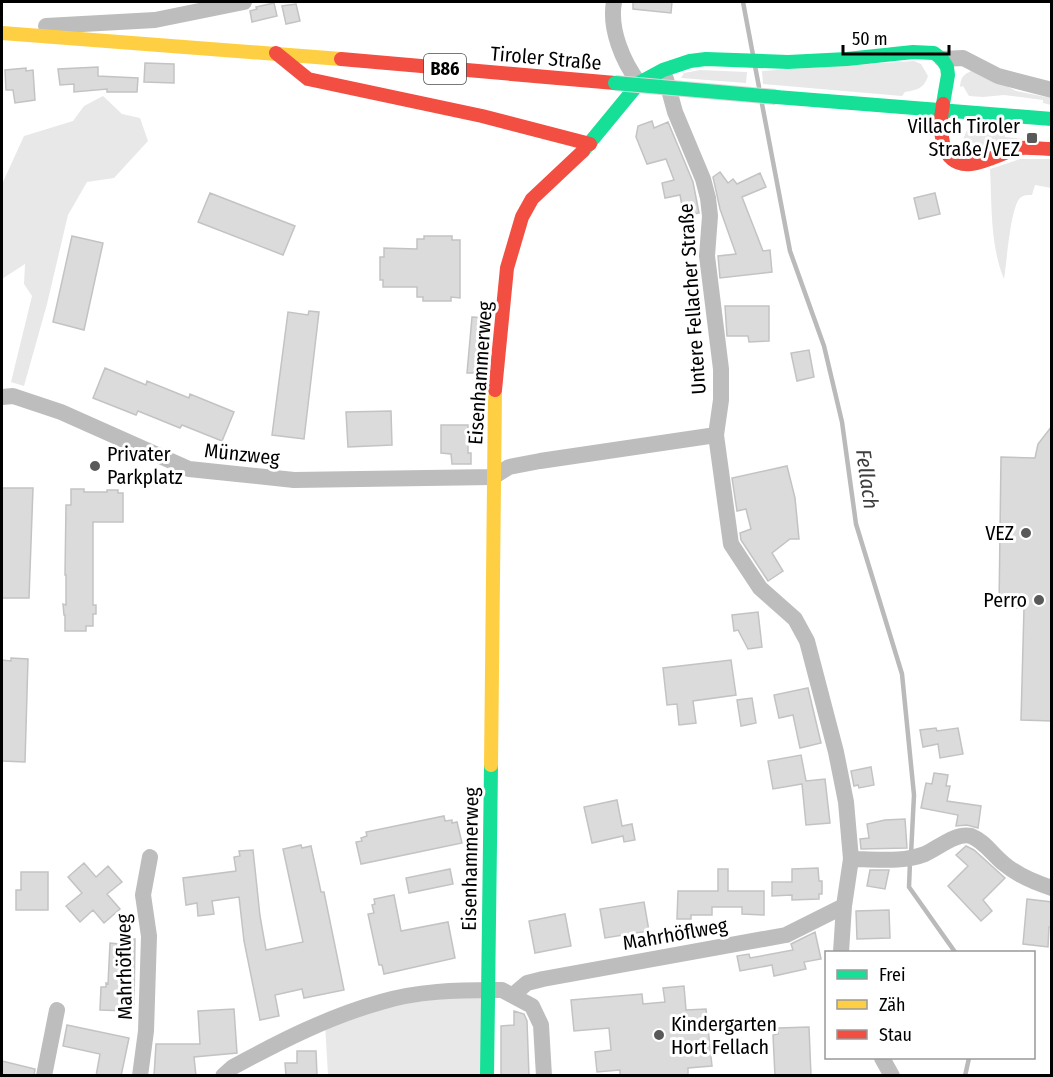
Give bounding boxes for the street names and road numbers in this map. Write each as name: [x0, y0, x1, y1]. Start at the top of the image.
street label: Tiroler Straße: [490, 41, 602, 75]
road number: B86: [424, 54, 466, 84]
street label: Untere Fellacher Straße: [673, 203, 711, 395]
street label: Eisenhammerweg: [463, 300, 497, 446]
street label: Münzweg: [203, 438, 281, 470]
street label: Eisenhammerweg: [457, 786, 483, 931]
street label: Mahrhöflweg: [111, 913, 137, 1020]
street label: Mahrhöflweg: [621, 913, 730, 955]

